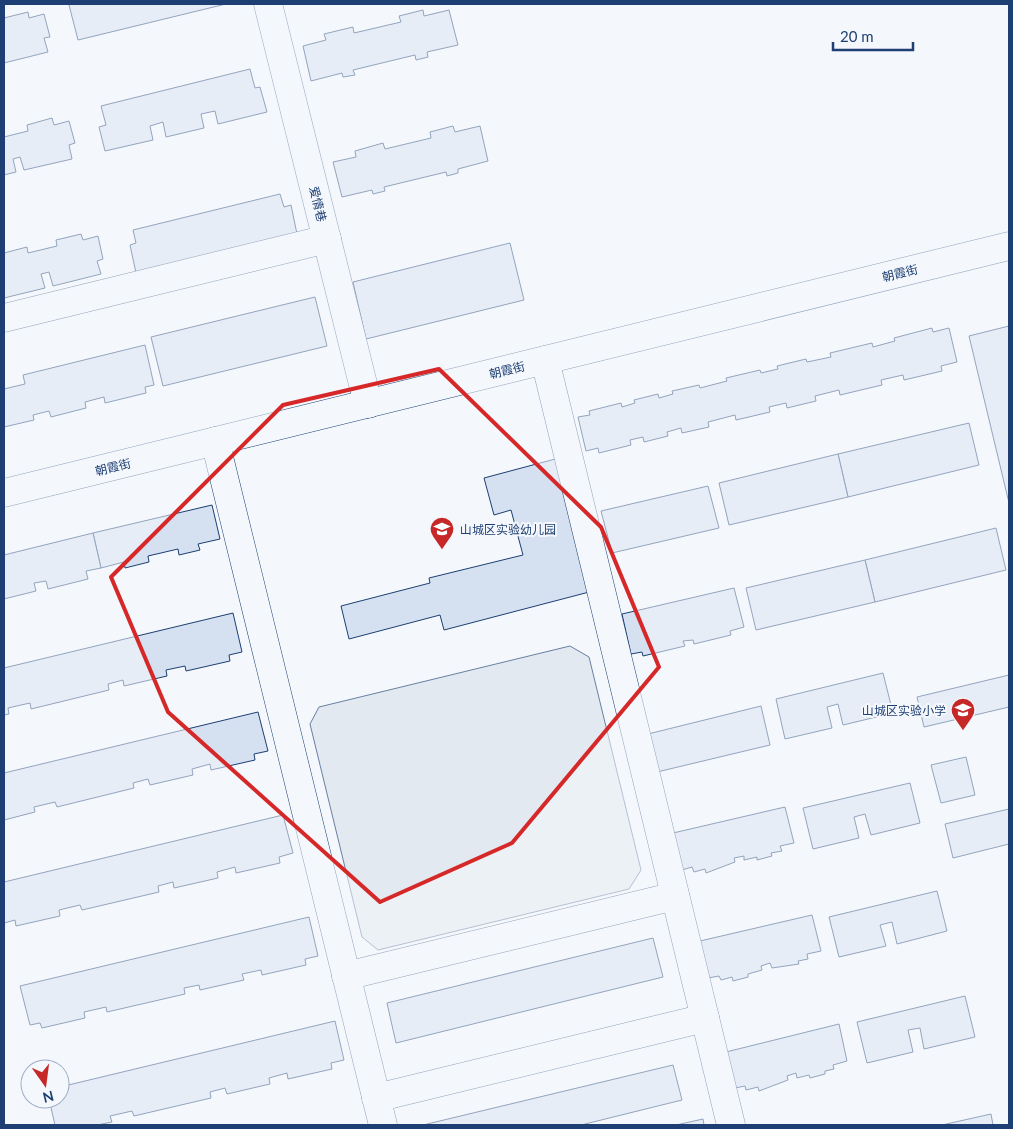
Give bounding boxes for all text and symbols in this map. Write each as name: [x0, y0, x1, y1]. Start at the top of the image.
scale bar: [833, 20, 913, 52]
text: 20 m: [840, 27, 874, 45]
street label: 爱情巷: [306, 185, 330, 223]
street label: 朝霞街: [881, 261, 919, 285]
street label: 朝霞街: [488, 358, 526, 382]
street label: 朝霞街: [94, 455, 132, 479]
school or university icon: 山城区实验幼儿园: [429, 516, 455, 550]
place label: 山城区实验幼儿园: [460, 522, 556, 537]
school or university icon: 山城区实验小学: [950, 697, 976, 731]
place label: 山城区实验小学: [862, 703, 946, 718]
north arrow: [20, 1059, 70, 1109]
text: N: [41, 1088, 56, 1107]

